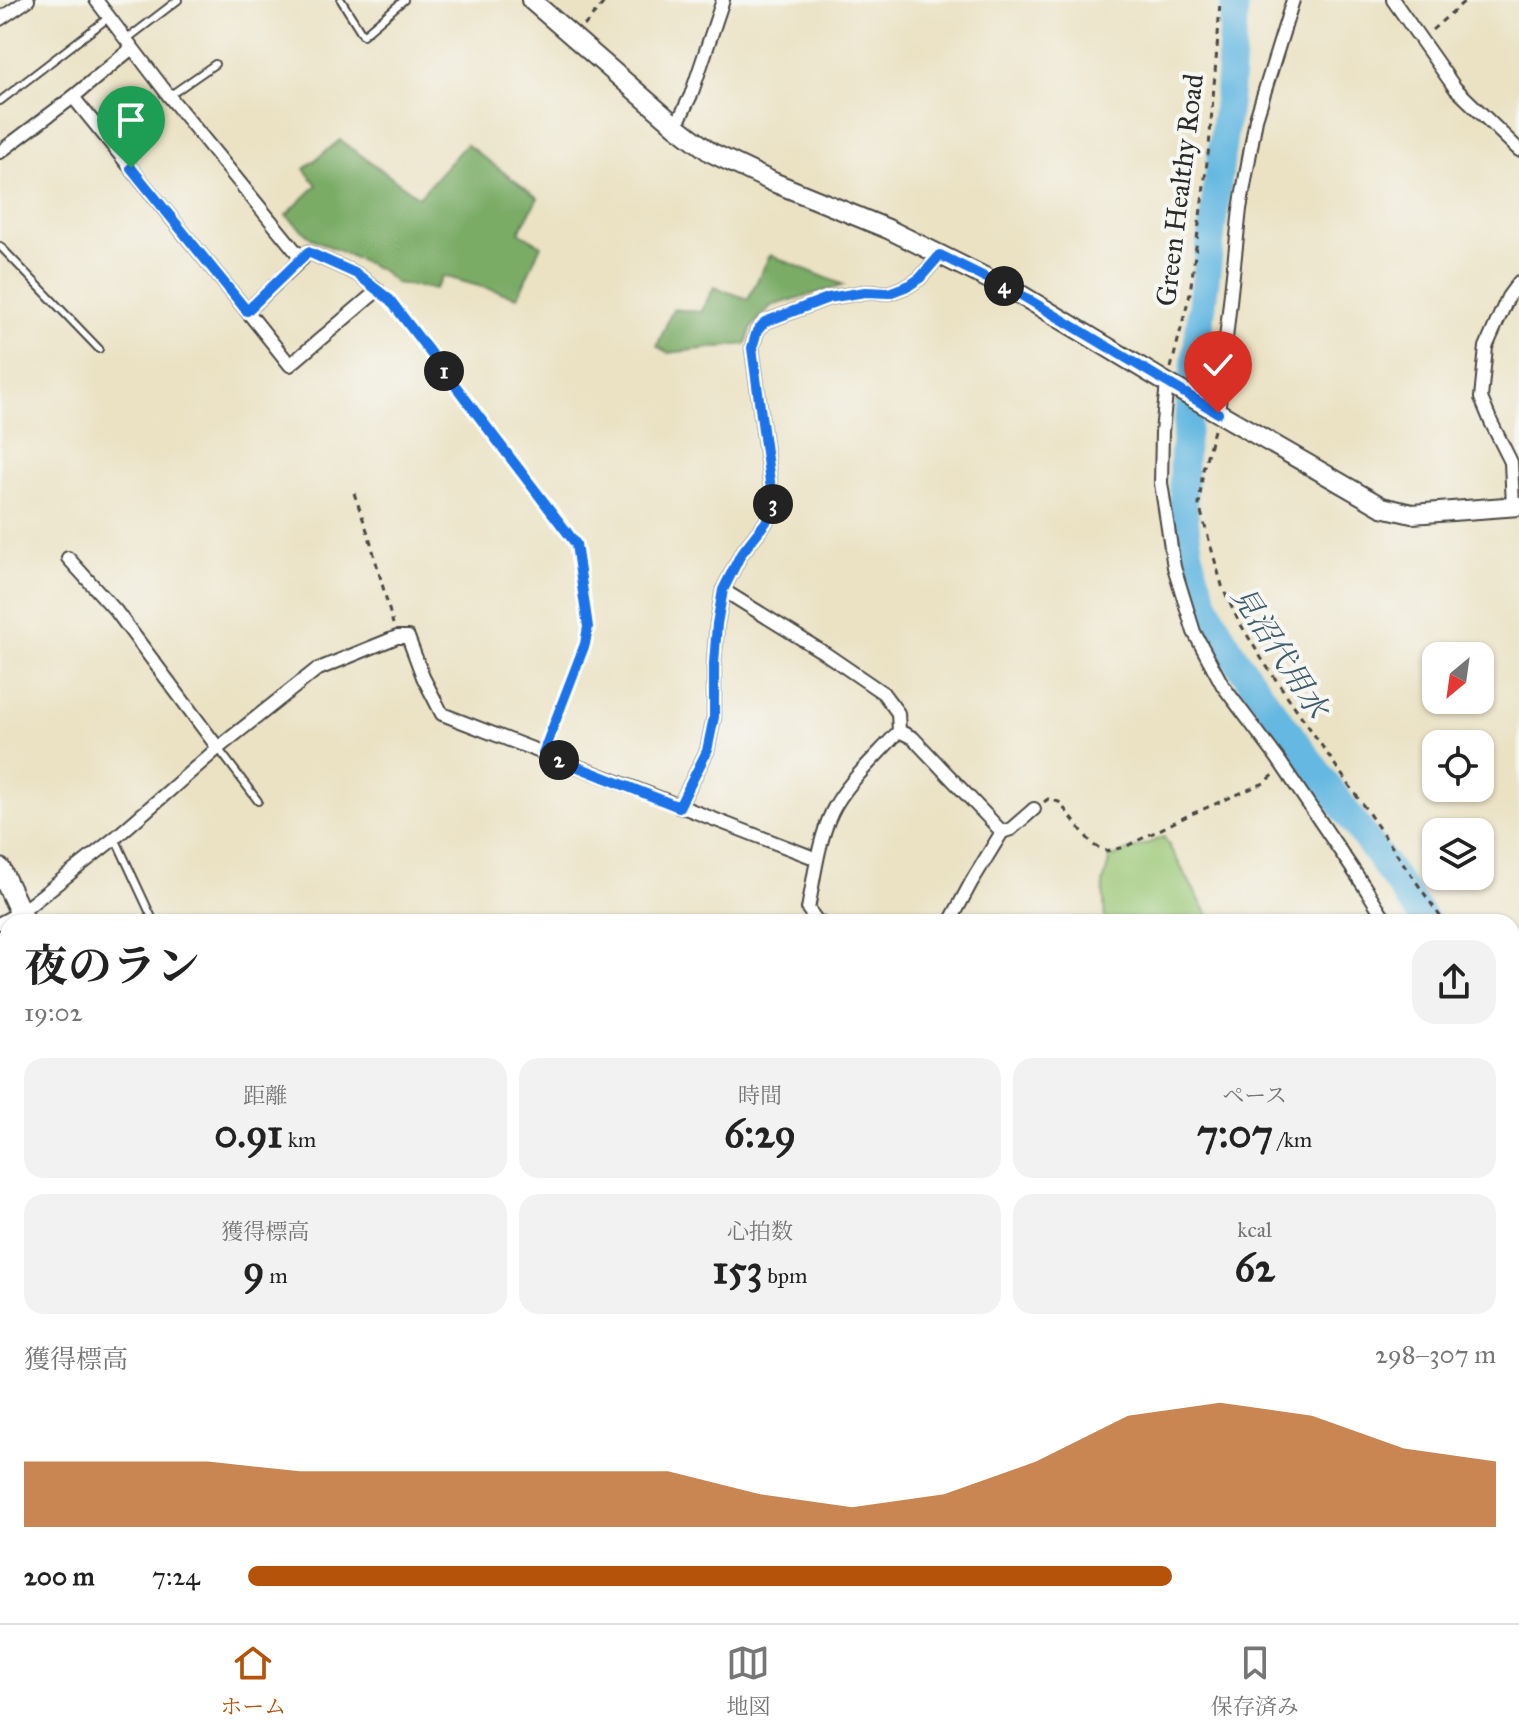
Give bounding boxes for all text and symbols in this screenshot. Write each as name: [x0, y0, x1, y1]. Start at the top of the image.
street label: Green Healthy Road: [1148, 72, 1211, 308]
pin: [97, 86, 165, 168]
icon: arrive: [109, 98, 153, 142]
pin: 4: [984, 266, 1024, 306]
text: 4: [998, 272, 1010, 299]
pin: [1184, 331, 1252, 413]
icon: check: [1196, 343, 1240, 387]
pin: 1: [424, 351, 464, 391]
text: 1: [440, 357, 448, 384]
pin: 3: [753, 484, 793, 524]
text: 3: [769, 490, 777, 517]
water label: 見沼代用水: [1224, 579, 1338, 727]
north arrow: [1422, 642, 1494, 714]
map controls: [1422, 642, 1494, 890]
button: locate: [1422, 730, 1494, 802]
pin: 2: [539, 740, 579, 780]
text: 2: [554, 746, 564, 773]
button: layers: [1422, 818, 1494, 890]
text: 夜のラン: [24, 939, 200, 993]
button: share: [1412, 940, 1496, 1024]
text: 19:02: [24, 996, 83, 1028]
text: 距離: [243, 1082, 287, 1109]
text: 時間: [738, 1082, 782, 1109]
text: ペース: [1222, 1082, 1287, 1109]
text: 0.91: [214, 1109, 283, 1158]
text: 6:29: [724, 1109, 796, 1158]
text: 7:07: [1197, 1109, 1273, 1158]
text: km: [283, 1126, 316, 1153]
text: /km: [1273, 1126, 1312, 1153]
text: kcal: [1237, 1216, 1272, 1243]
text: 獲得標高: [221, 1218, 309, 1245]
text: 心拍数: [727, 1218, 793, 1245]
text: 62: [1235, 1243, 1275, 1292]
text: 9: [243, 1245, 264, 1294]
text: 153: [713, 1245, 763, 1294]
text: m: [264, 1262, 288, 1289]
text: bpm: [763, 1262, 807, 1289]
text: 298–307 m: [1375, 1338, 1496, 1370]
text: 獲得標高: [24, 1343, 128, 1375]
text: 200 m: [24, 1560, 95, 1592]
text: 7:24: [152, 1560, 200, 1592]
tab: ホーム: [220, 1641, 286, 1720]
tab: 地図: [726, 1641, 771, 1720]
tab: 保存済み: [1211, 1641, 1299, 1720]

